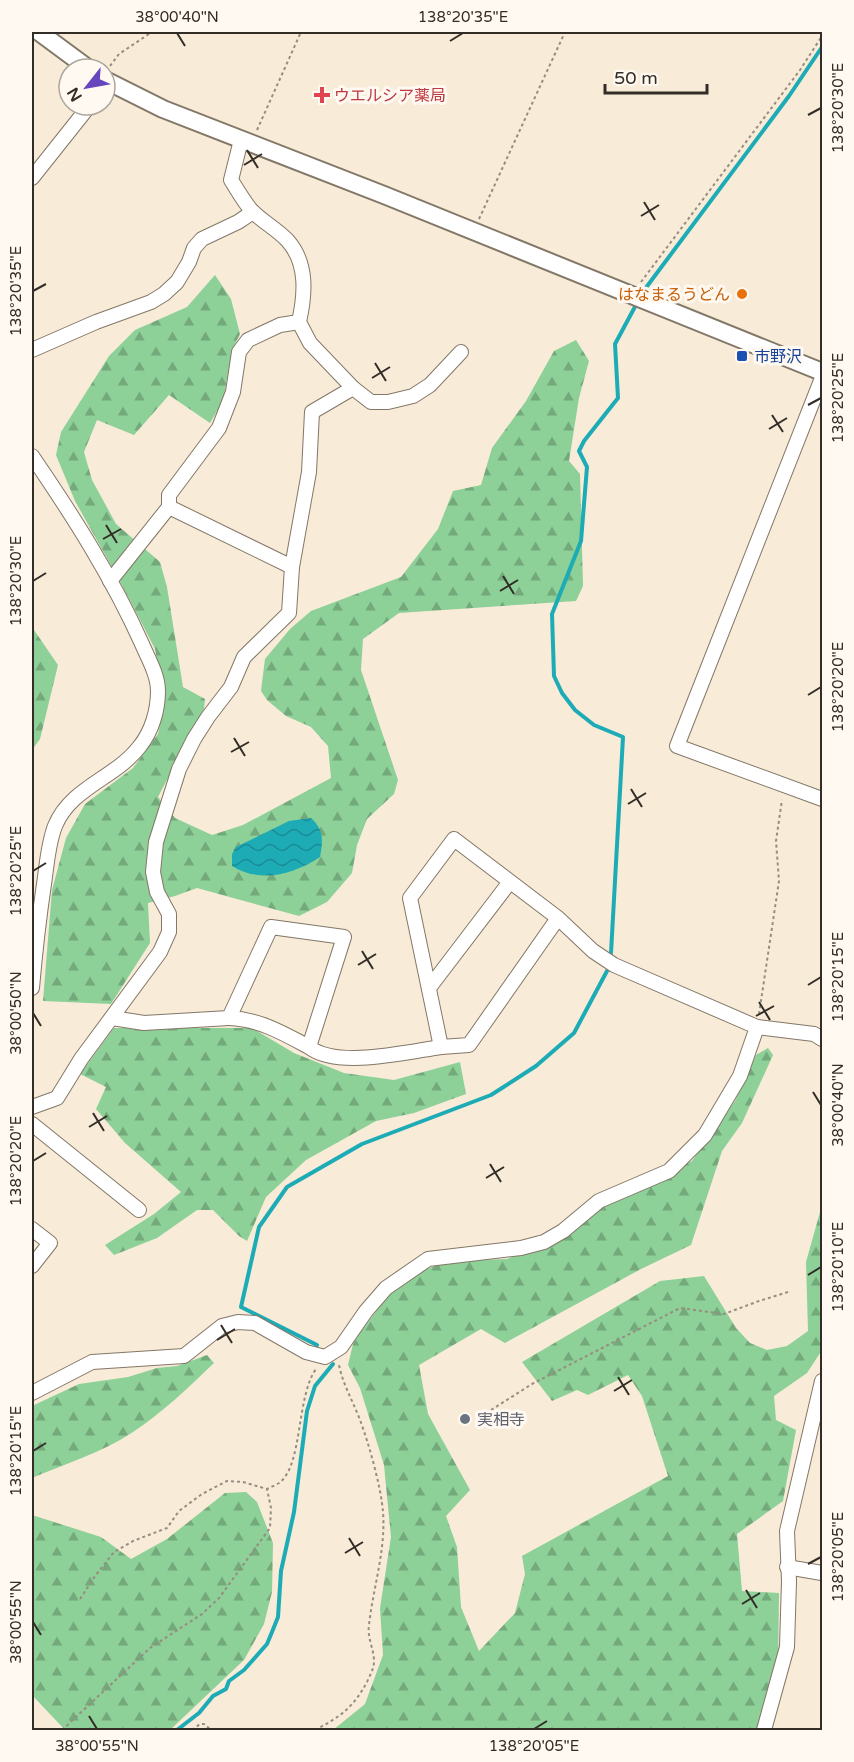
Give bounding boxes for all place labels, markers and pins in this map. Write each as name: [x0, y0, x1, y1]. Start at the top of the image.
place label: ウエルシア薬局: [334, 86, 446, 106]
marker: ウエルシア薬局: [315, 88, 329, 102]
place label: はなまるうどん: [618, 285, 730, 305]
marker: はなまるうどん: [735, 287, 749, 301]
place label: 市野沢: [754, 347, 802, 367]
marker: 市野沢: [735, 349, 749, 363]
place label: 実相寺: [477, 1410, 525, 1430]
marker: 実相寺: [458, 1412, 472, 1426]

